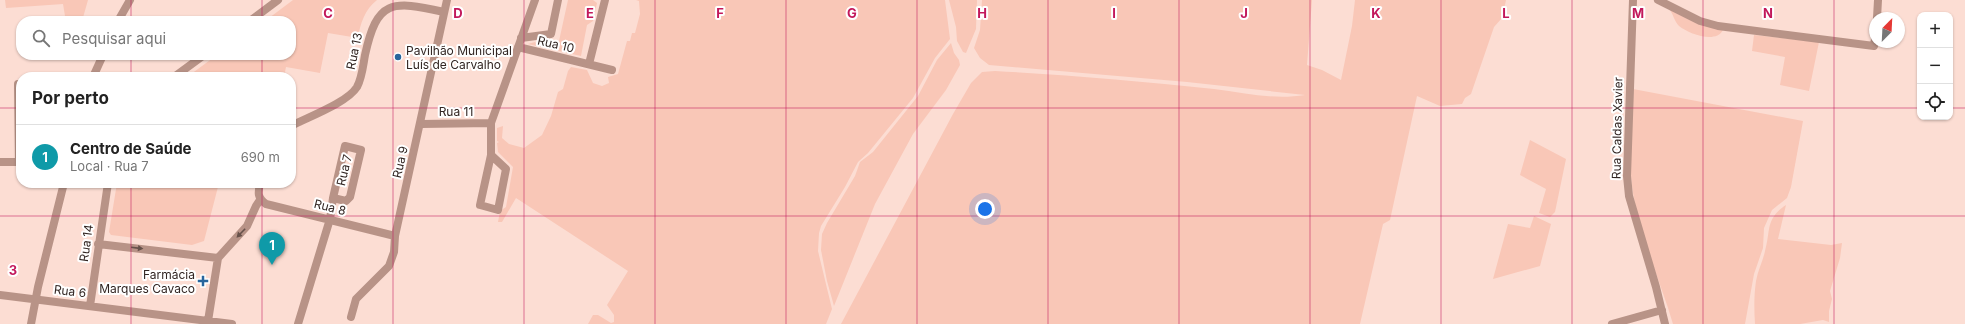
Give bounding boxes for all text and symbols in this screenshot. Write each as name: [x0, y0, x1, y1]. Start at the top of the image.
text: C: [323, 5, 333, 21]
text: D: [453, 5, 463, 21]
text: E: [586, 5, 594, 21]
text: F: [716, 5, 724, 21]
text: G: [847, 5, 857, 21]
text: H: [977, 5, 987, 21]
text: I: [1112, 5, 1116, 21]
text: J: [1240, 5, 1248, 21]
text: K: [1371, 5, 1381, 21]
text: L: [1502, 5, 1510, 21]
text: M: [1632, 5, 1644, 21]
text: N: [1763, 5, 1773, 21]
north arrow: [1869, 12, 1905, 48]
map controls: [1917, 12, 1953, 120]
button: +: [1917, 12, 1953, 48]
search box: [16, 16, 296, 60]
icon: search: [30, 27, 52, 49]
text: Pesquisar aqui: [62, 29, 166, 48]
street label: Rua 13: [343, 31, 365, 71]
street label: Rua 10: [536, 32, 576, 56]
place label: Pavilhão Municipal Luís de Carvalho: [406, 43, 512, 72]
button: −: [1917, 48, 1953, 84]
marker: Pavilhão Municipal Luís de Carvalho: [393, 52, 403, 62]
street label: Rua Caldas Xavier: [1609, 76, 1625, 179]
button: locate: [1917, 84, 1953, 120]
text: Por perto: [32, 88, 109, 108]
street label: Rua 11: [439, 104, 473, 119]
text: Centro de Saúde: [70, 139, 192, 158]
street label: Rua 9: [389, 145, 411, 179]
text: 1: [42, 149, 48, 165]
text: 690 m: [241, 149, 280, 165]
street label: Rua 7: [333, 153, 355, 187]
text: Local · Rua 7: [70, 158, 149, 174]
street label: Rua 8: [312, 196, 348, 218]
your location: [975, 199, 995, 219]
street label: Rua 14: [76, 223, 96, 263]
one-way arrow: [236, 228, 245, 238]
pin: 1: [259, 232, 285, 265]
one-way arrow: [131, 245, 143, 252]
text: 3: [9, 262, 17, 278]
place label: Farmácia Marques Cavaco: [99, 267, 195, 296]
marker: Farmácia Marques Cavaco: [198, 276, 208, 286]
street label: Rua 6: [53, 282, 87, 300]

